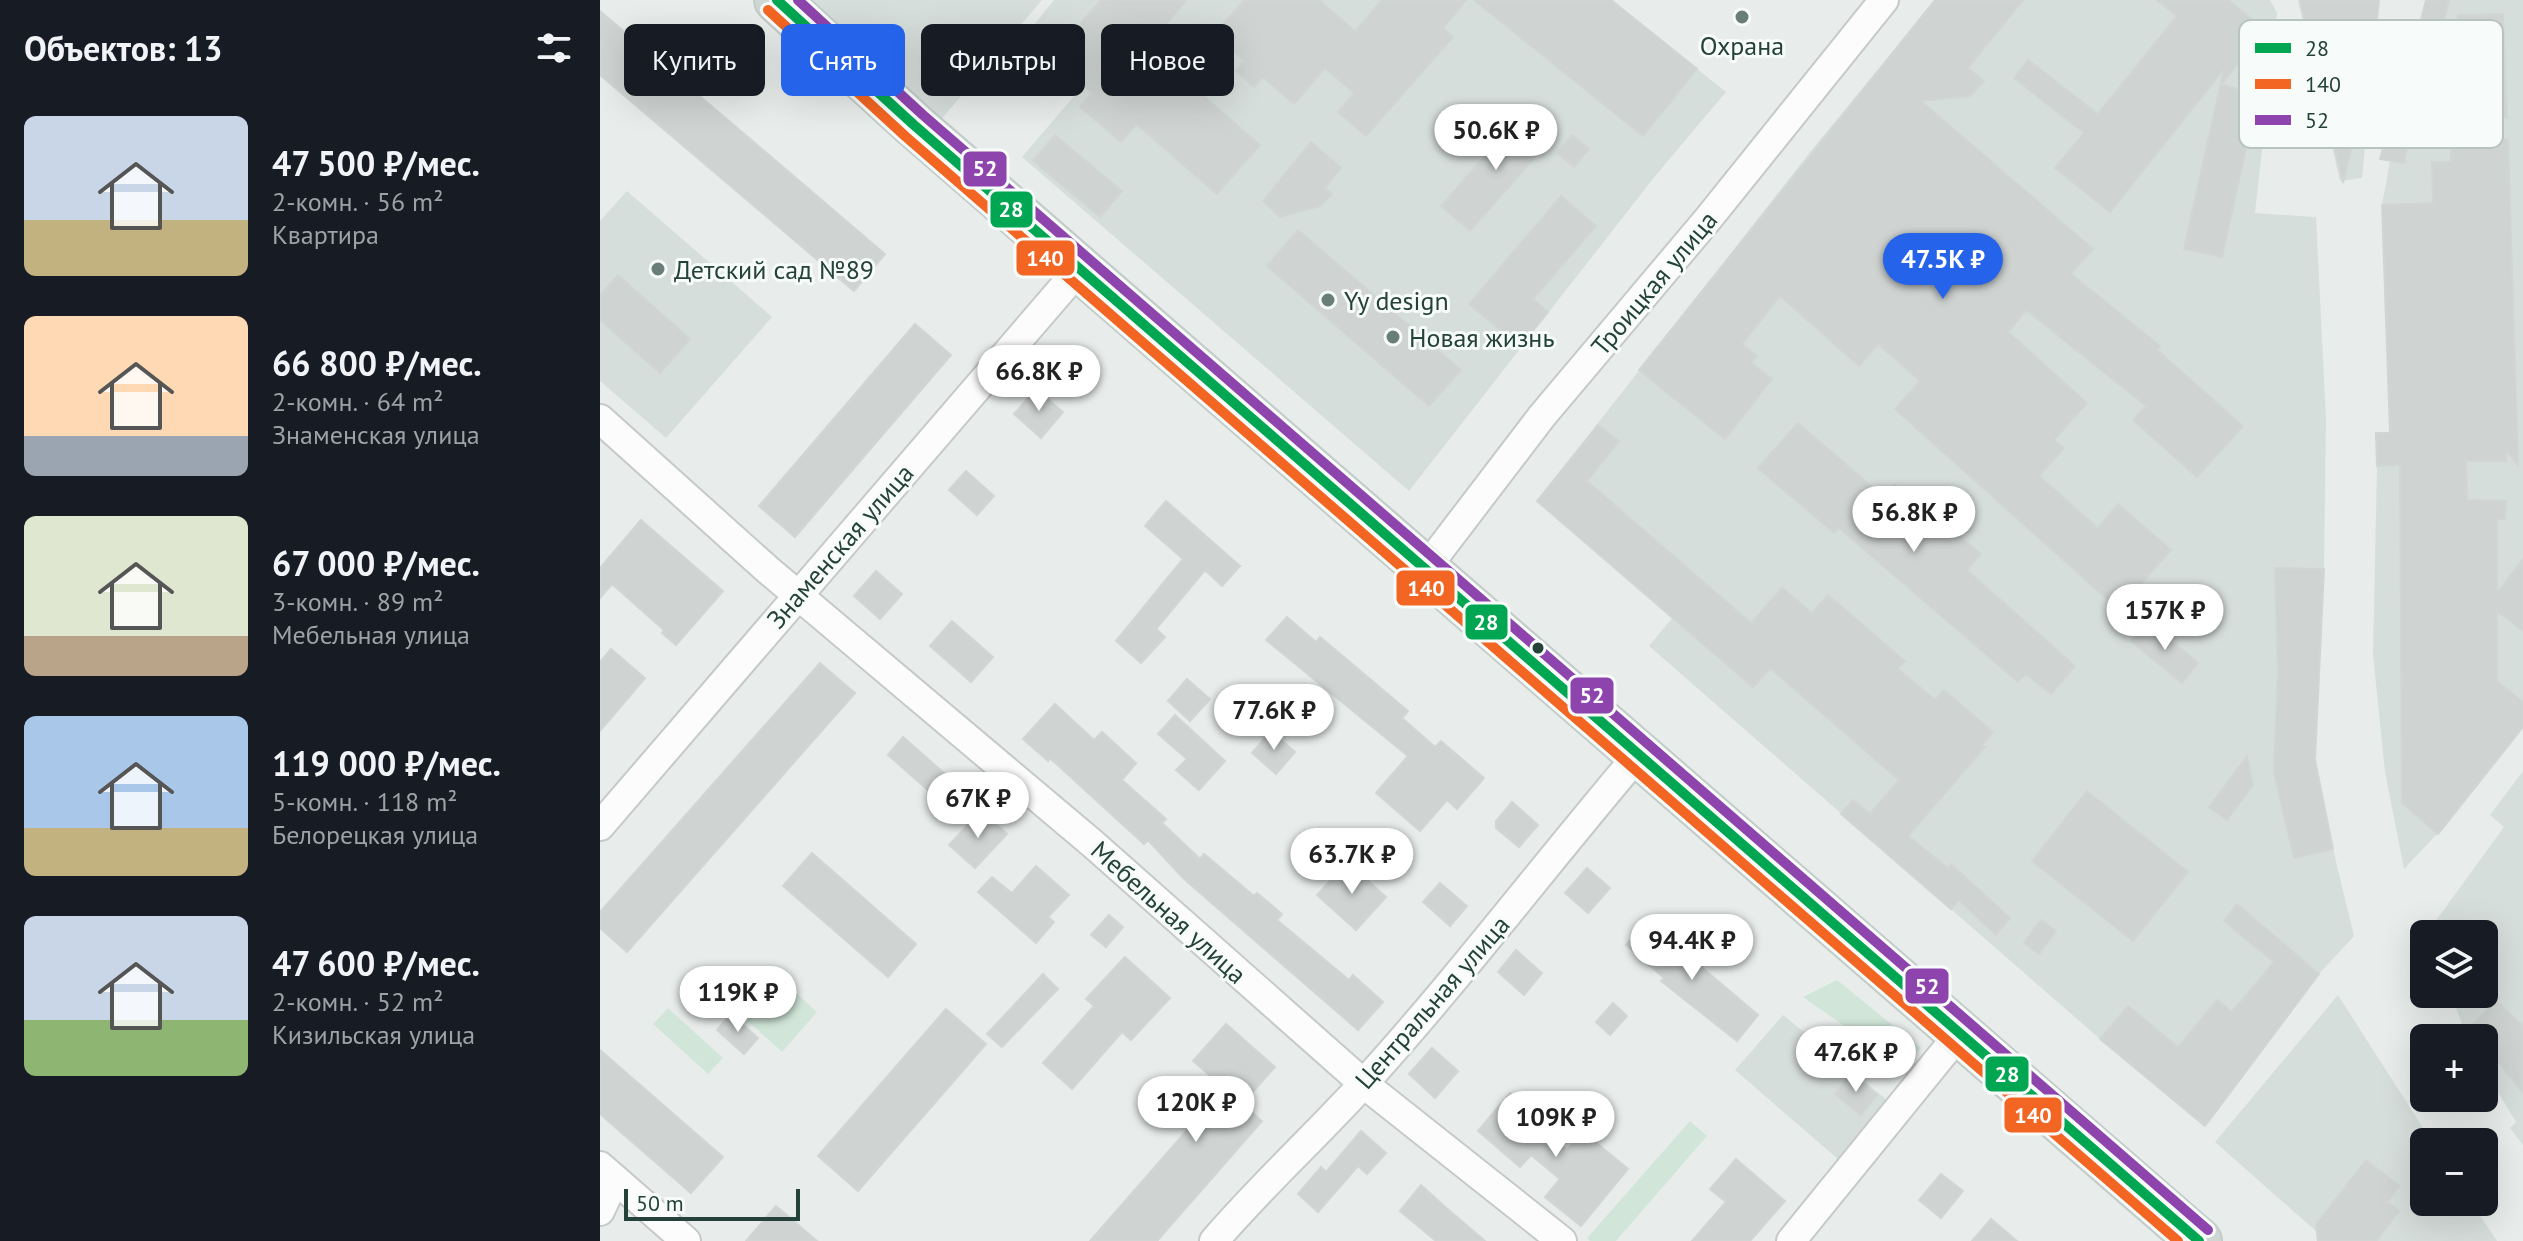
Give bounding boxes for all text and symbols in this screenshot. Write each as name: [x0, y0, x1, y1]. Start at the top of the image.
marker: Охрана: [1733, 8, 1751, 26]
legend: [2239, 20, 2503, 148]
chip: Купить: [624, 24, 765, 96]
chip: Снять: [781, 24, 905, 96]
chip: Фильтры: [921, 24, 1085, 96]
chip: Новое: [1101, 24, 1234, 96]
text: Объектов: 13: [24, 26, 223, 70]
icon: filters: [532, 26, 576, 70]
place label: Охрана: [1700, 29, 1784, 62]
text: 28: [2305, 34, 2329, 62]
text: 140: [2305, 70, 2341, 98]
pin: 50.6K ₽: [1422, 104, 1570, 172]
text: 52: [2305, 106, 2329, 134]
text: 50.6K ₽: [1452, 113, 1540, 146]
text: 47 500 ₽/мес.: [272, 141, 480, 185]
icon: home: [88, 148, 184, 244]
line badge: 52: [962, 150, 1008, 188]
text: 52: [973, 154, 997, 182]
text: 2-комн. · 56 m²: [272, 185, 443, 218]
line badge: 28: [989, 190, 1034, 229]
text: 28: [999, 195, 1023, 223]
street label: Троицкая улица: [1584, 204, 1724, 362]
text: Квартира: [272, 218, 379, 251]
pin: 47.5K ₽: [1869, 233, 2017, 301]
line badge: 140: [1015, 239, 1076, 277]
text: 47.5K ₽: [1901, 242, 1985, 275]
text: 140: [1026, 244, 1064, 272]
place label: Детский сад №89: [674, 253, 874, 286]
marker: Детский сад №89: [649, 260, 667, 278]
place label: Yy design: [1344, 284, 1449, 317]
marker: Yy design: [1319, 291, 1337, 309]
place label: Новая жизнь: [1409, 321, 1554, 354]
marker: Новая жизнь: [1384, 328, 1402, 346]
text: 66 800 ₽/мес.: [272, 341, 482, 385]
pin: 66.8K ₽: [965, 345, 1113, 413]
icon: home: [88, 348, 184, 444]
text: 66.8K ₽: [995, 354, 1083, 387]
text: 2-комн. · 64 m²: [272, 385, 443, 418]
text: Знаменская улица: [272, 418, 480, 451]
street label: Знаменская улица: [759, 457, 921, 635]
pin: 56.8K ₽: [1840, 486, 1988, 554]
text: 56.8K ₽: [1870, 495, 1958, 528]
text: 67 000 ₽/мес.: [272, 541, 480, 585]
icon: home: [88, 548, 184, 644]
line badge: 140: [1395, 569, 1456, 607]
text: 140: [1407, 574, 1445, 602]
pin: 157K ₽: [2100, 584, 2230, 652]
text: 3-комн. · 89 m²: [272, 585, 443, 618]
text: 157K ₽: [2125, 593, 2205, 626]
line badge: 28: [1464, 603, 1509, 641]
text: 28: [1474, 608, 1498, 636]
text: Мебельная улица: [272, 618, 470, 651]
unlabelled marker: [1530, 640, 1546, 656]
line badge: 52: [1569, 676, 1615, 715]
text: 52: [1580, 681, 1604, 709]
pin: 77.6K ₽: [1200, 684, 1348, 752]
text: 77.6K ₽: [1232, 693, 1316, 726]
text: 119 000 ₽/мес.: [272, 741, 501, 785]
icon: home: [88, 748, 184, 844]
pin: 67K ₽: [922, 772, 1034, 840]
text: 67K ₽: [945, 781, 1011, 814]
text: 5-комн. · 118 m²: [272, 785, 458, 818]
text: Белорецкая улица: [272, 818, 478, 851]
pin: 63.7K ₽: [1278, 828, 1426, 896]
street label: Мебельная улица: [1084, 834, 1254, 990]
text: 63.7K ₽: [1308, 837, 1396, 870]
street label: Центральная улица: [1348, 908, 1516, 1096]
pin: 94.4K ₽: [1618, 914, 1766, 982]
map controls: [2410, 920, 2498, 1216]
button: layers: [2410, 920, 2498, 1008]
text: 94.4K ₽: [1648, 923, 1736, 956]
text: 47 600 ₽/мес.: [272, 941, 480, 985]
icon: home: [88, 948, 184, 1044]
pin: 119K ₽: [673, 966, 803, 1034]
line badge: 52: [1904, 967, 1950, 1005]
text: 52: [1915, 972, 1939, 1000]
text: 119K ₽: [698, 975, 778, 1008]
text: 2-комн. · 52 m²: [272, 985, 443, 1018]
text: Кизильская улица: [272, 1018, 475, 1051]
button: +: [2410, 1024, 2498, 1112]
pin: 47.6K ₽: [1782, 1026, 1930, 1094]
text: 47.6K ₽: [1814, 1035, 1898, 1068]
line badge: 28: [1984, 1055, 2030, 1093]
text: 28: [1995, 1060, 2019, 1088]
pin: 120K ₽: [1131, 1076, 1261, 1144]
text: 120K ₽: [1156, 1085, 1236, 1118]
pin: 109K ₽: [1491, 1091, 1621, 1159]
line badge: 140: [2003, 1096, 2063, 1134]
text: 109K ₽: [1516, 1100, 1596, 1133]
text: 140: [2014, 1101, 2052, 1129]
button: −: [2410, 1128, 2498, 1216]
scale bar: [624, 1185, 800, 1221]
text: 50 m: [636, 1189, 684, 1217]

